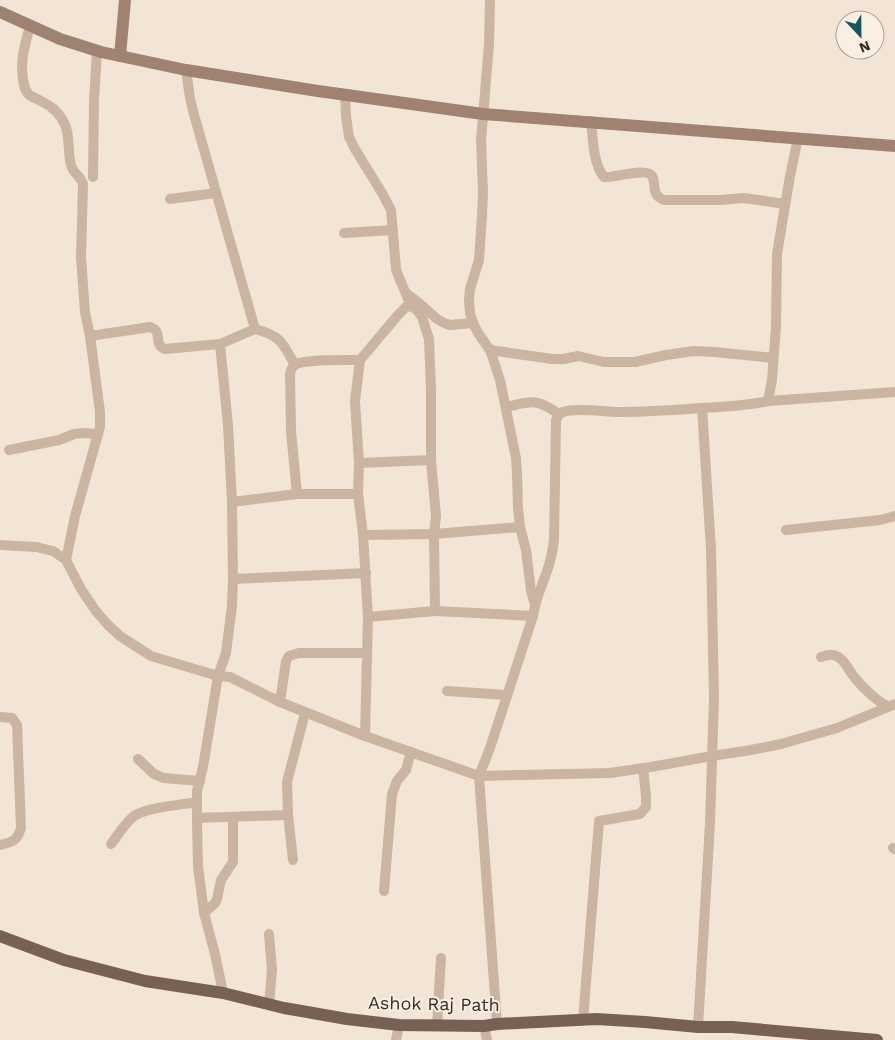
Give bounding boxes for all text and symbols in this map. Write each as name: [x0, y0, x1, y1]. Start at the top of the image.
north arrow: [835, 10, 885, 60]
text: N: [857, 38, 873, 56]
street label: Ashok Raj Path: [368, 992, 500, 1015]

